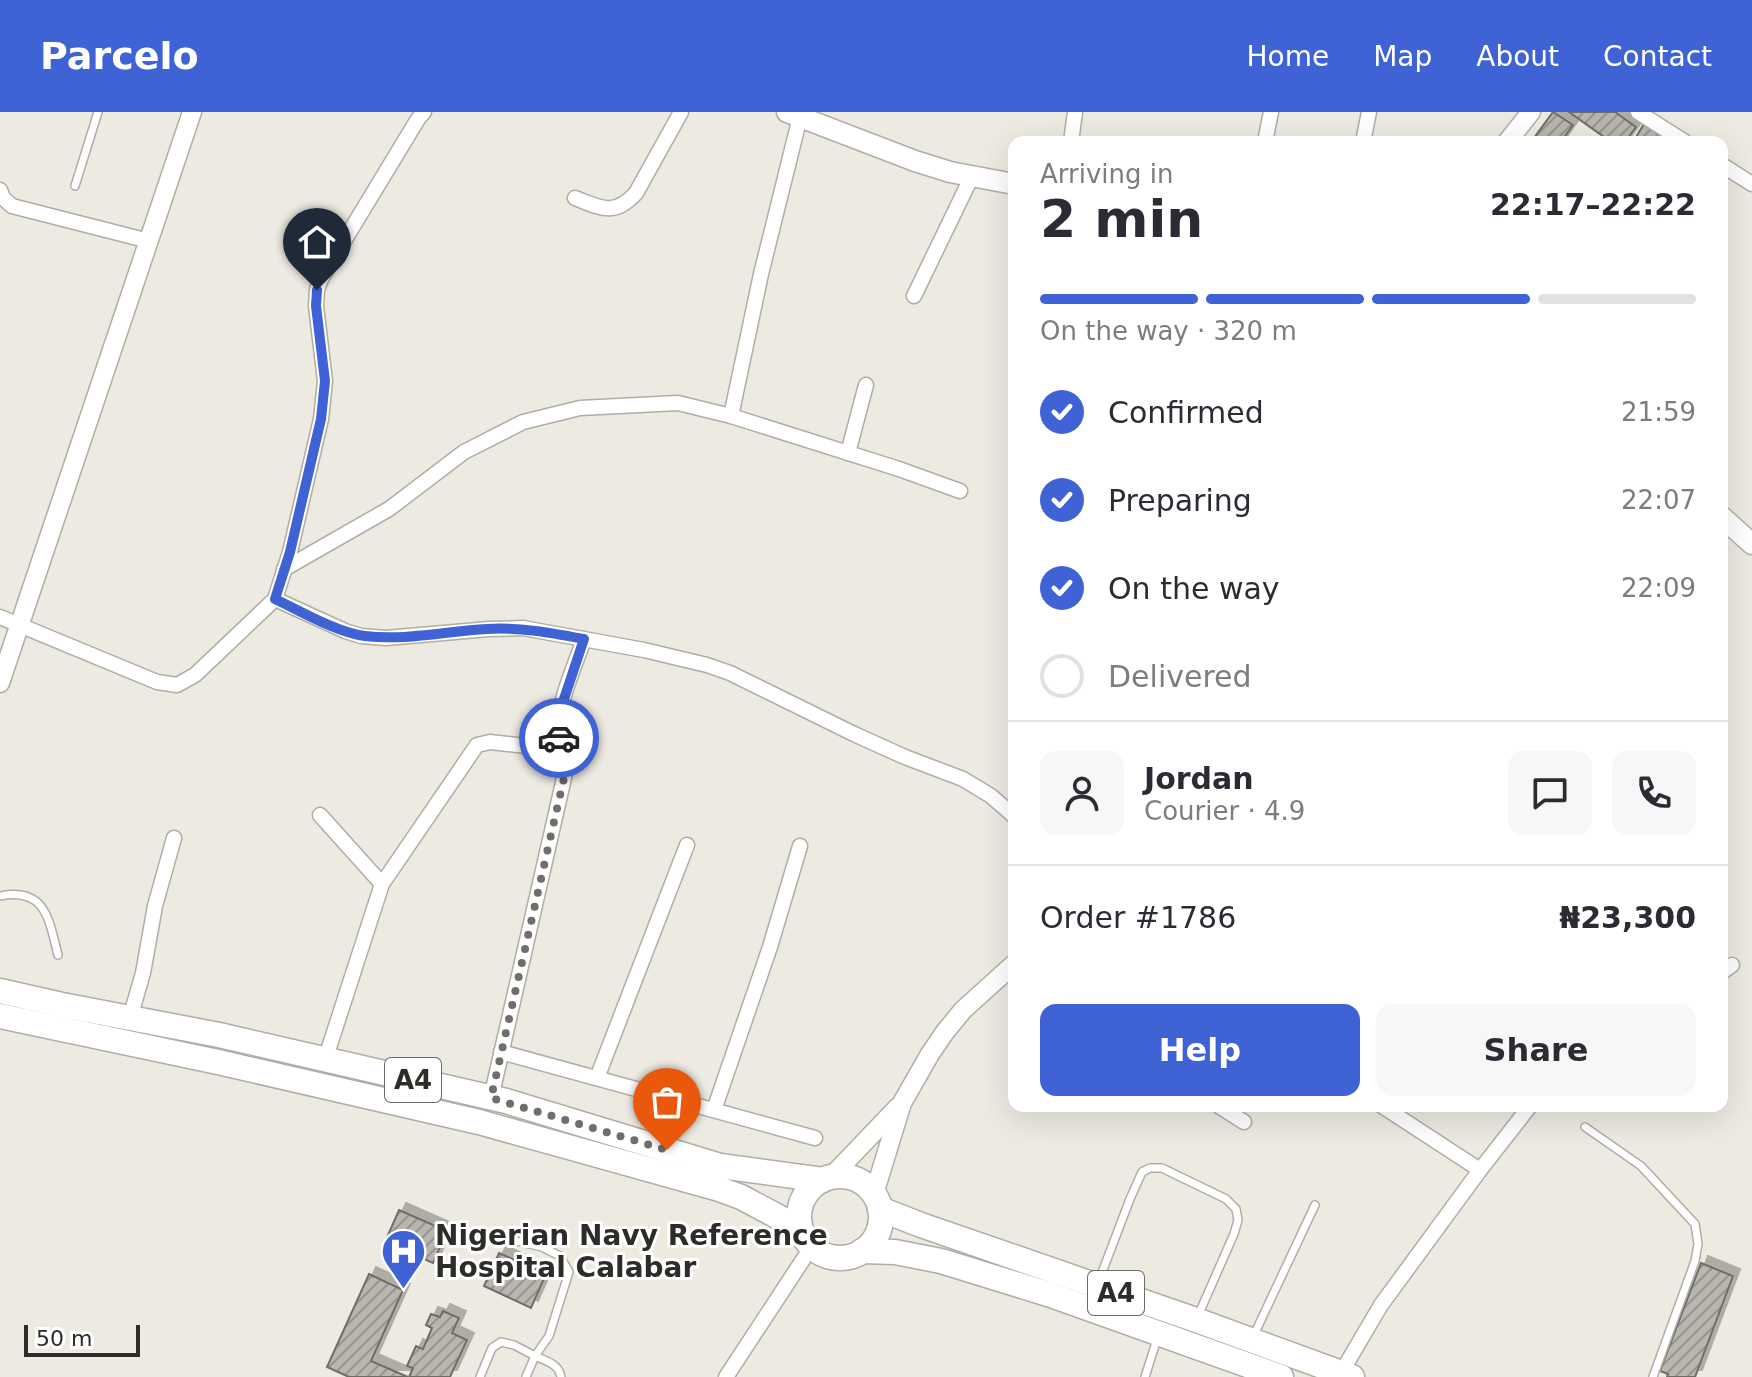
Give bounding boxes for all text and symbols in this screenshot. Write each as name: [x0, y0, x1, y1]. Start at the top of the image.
text: Parcelo: [40, 34, 199, 78]
text: Home: [1246, 40, 1329, 73]
text: Map: [1373, 40, 1432, 73]
text: About: [1476, 40, 1559, 73]
text: Contact: [1603, 40, 1712, 73]
text: Arriving in: [1040, 159, 1174, 189]
text: 22:17–22:22: [1490, 187, 1696, 222]
text: 2 min: [1040, 189, 1203, 249]
pin: [283, 208, 351, 290]
icon: home: [295, 220, 339, 264]
text: On the way · 320 m: [1040, 316, 1297, 346]
icon: check: [1040, 390, 1084, 434]
text: Confirmed: [1108, 395, 1264, 430]
text: 21:59: [1621, 397, 1696, 427]
icon: check: [1040, 478, 1084, 522]
text: Preparing: [1108, 483, 1252, 518]
text: 22:07: [1621, 485, 1696, 515]
icon: check: [1040, 566, 1084, 610]
text: On the way: [1108, 571, 1280, 606]
text: 22:09: [1621, 573, 1696, 603]
text: Delivered: [1108, 659, 1252, 694]
courier: [519, 698, 599, 778]
icon: car: [537, 716, 581, 760]
button: person: [1040, 751, 1124, 835]
button: chat: [1508, 751, 1592, 835]
button: phone: [1612, 751, 1696, 835]
text: Jordan: [1144, 761, 1254, 796]
text: Courier · 4.9: [1144, 796, 1305, 826]
text: Order #1786: [1040, 900, 1236, 935]
text: ₦23,300: [1559, 900, 1696, 935]
button: Help: [1040, 1004, 1360, 1096]
button: Share: [1376, 1004, 1696, 1096]
road number: A4: [385, 1058, 441, 1102]
pin: [633, 1068, 701, 1150]
icon: bag: [645, 1080, 689, 1124]
place label: Nigerian Navy Reference Hospital Calabar: [435, 1219, 828, 1284]
hospital icon: Nigerian Navy Reference Hospital Calabar: [380, 1227, 428, 1290]
road number: A4: [1088, 1271, 1144, 1315]
scale bar: [24, 1321, 140, 1357]
text: 50 m: [36, 1326, 92, 1351]

